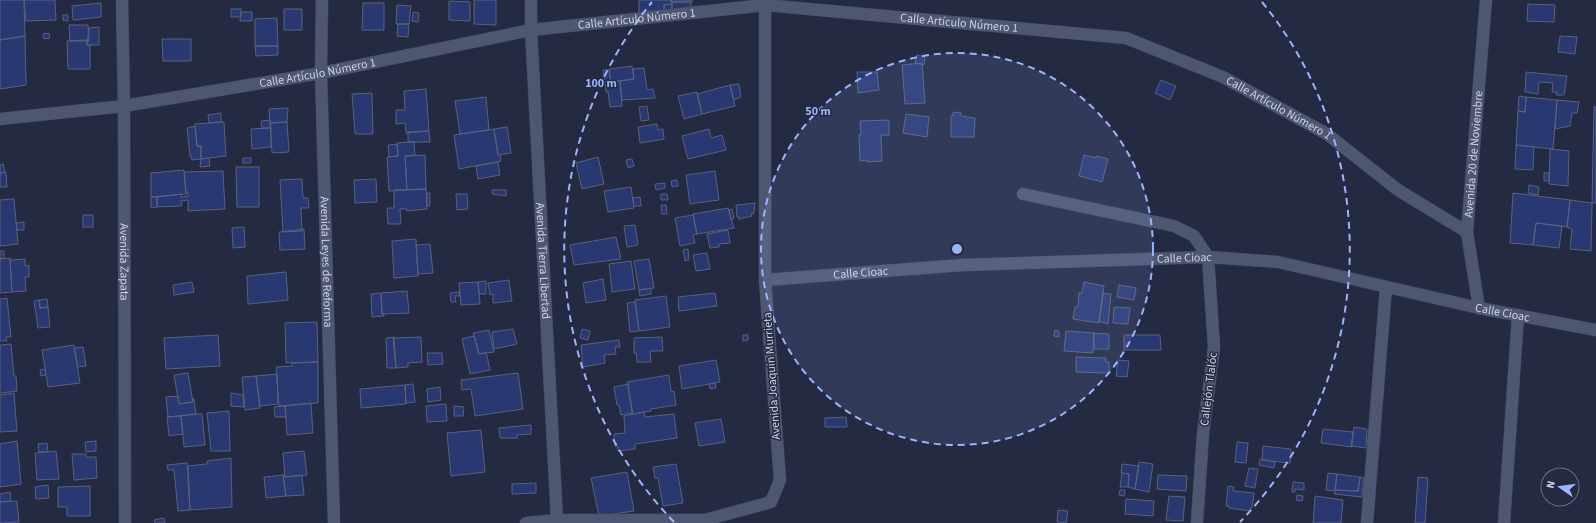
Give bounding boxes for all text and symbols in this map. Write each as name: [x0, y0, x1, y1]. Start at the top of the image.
street label: Calle Artículo Número 1: [577, 4, 696, 33]
street label: Calle Artículo Número 1: [899, 9, 1019, 37]
street label: Calle Artículo Número 1: [258, 53, 377, 92]
street label: Calle Artículo Número 1: [1223, 72, 1336, 143]
text: 100 m: [585, 75, 617, 92]
street label: Avenida 20 de Noviembre: [1460, 90, 1487, 218]
text: 50 m: [805, 103, 831, 120]
street label: Avenida Leyes de Reforma: [316, 196, 337, 328]
street label: Avenida Tierra Libertad: [532, 202, 555, 319]
street label: Avenida Zapata: [116, 223, 133, 301]
centre of rings: [950, 242, 964, 256]
street label: Calle Cioac: [1156, 248, 1213, 267]
street label: Calle Cioac: [833, 262, 889, 283]
street label: Calle Cioac: [1474, 299, 1532, 326]
street label: Avenida Joaquín Murrieta: [759, 312, 785, 440]
street label: Callejón Tlalóc: [1196, 351, 1222, 427]
north arrow: [1540, 467, 1580, 507]
text: N: [1543, 479, 1559, 490]

